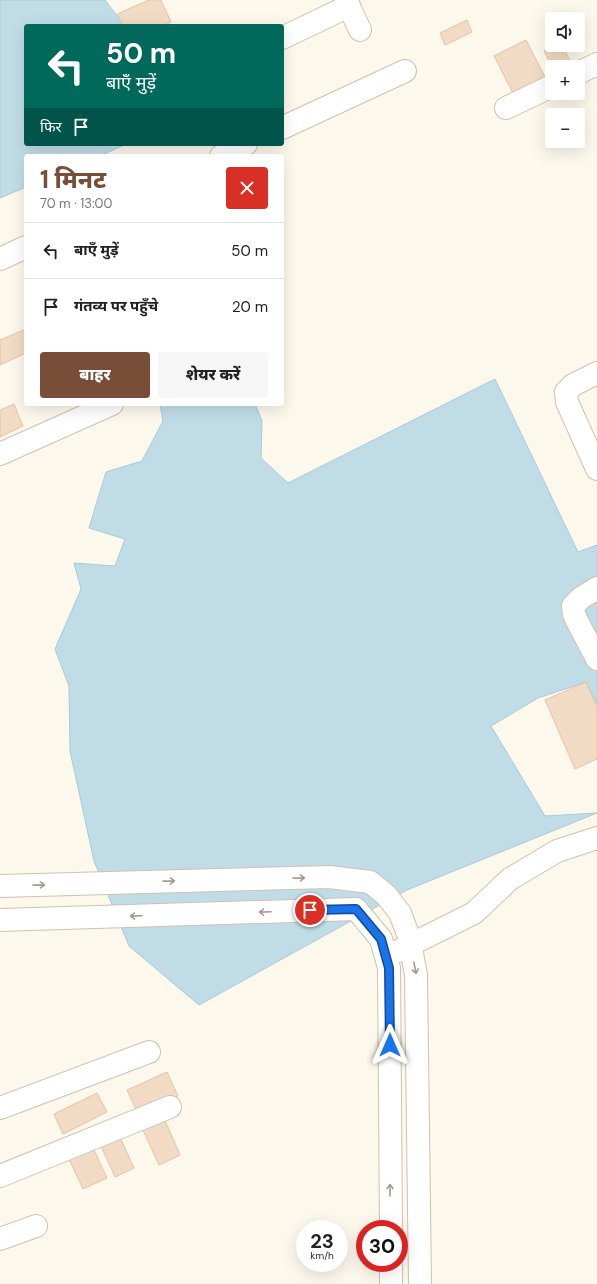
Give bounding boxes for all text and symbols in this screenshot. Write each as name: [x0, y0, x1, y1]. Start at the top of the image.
map controls: [545, 12, 585, 148]
button: sound: [545, 12, 585, 52]
text: 50 m: [106, 35, 176, 72]
icon: left: [40, 40, 92, 92]
button: +: [545, 60, 585, 100]
text: बाएँ मुड़ें: [106, 71, 156, 95]
button: −: [545, 108, 585, 148]
icon: arrive: [70, 116, 92, 138]
text: फिर: [40, 117, 62, 137]
text: 1 मिनट: [40, 164, 106, 195]
button: close: [226, 167, 268, 209]
text: 70 m · 13:00: [40, 195, 112, 212]
icon: left: [40, 240, 62, 262]
text: बाएँ मुड़ें: [74, 240, 119, 260]
text: 50 m: [231, 241, 268, 261]
icon: arrive: [40, 296, 62, 318]
text: गंतव्य पर पहुँचे: [74, 296, 158, 316]
text: 20 m: [232, 297, 268, 317]
button: बाहर: [40, 352, 150, 398]
button: शेयर करें: [158, 352, 268, 398]
one-way arrow: [292, 874, 305, 882]
one-way arrow: [162, 877, 175, 885]
one-way arrow: [32, 881, 45, 888]
pin: [293, 893, 327, 927]
icon: arrive: [299, 899, 321, 921]
one-way arrow: [259, 908, 272, 915]
one-way arrow: [130, 912, 143, 919]
one-way arrow: [411, 961, 419, 974]
position arrow: [369, 1024, 411, 1066]
one-way arrow: [387, 1184, 394, 1197]
speed limit sign: 30: [356, 1220, 408, 1272]
text: 23: [310, 1228, 334, 1254]
text: km/h: [310, 1249, 334, 1262]

